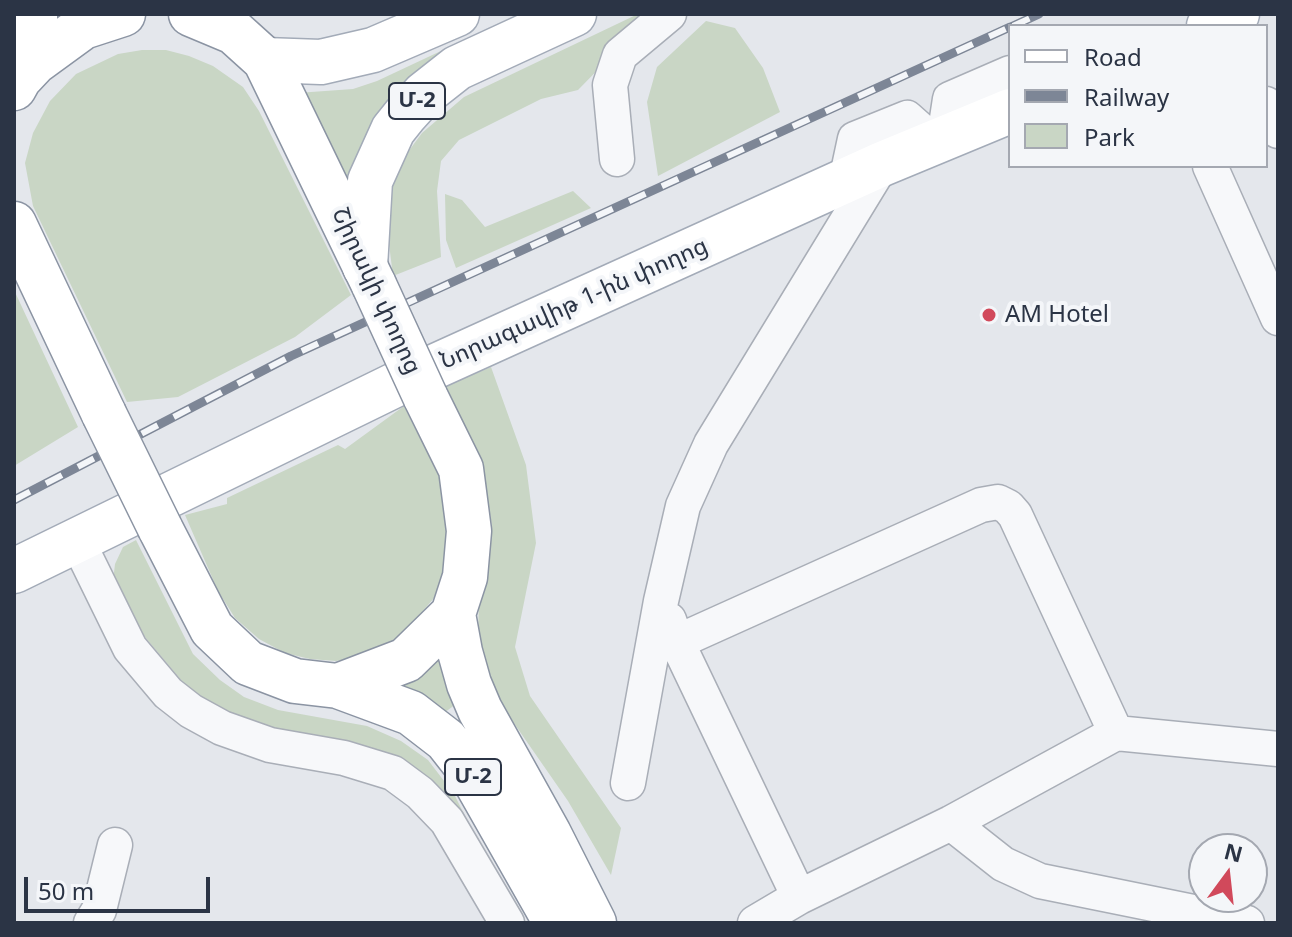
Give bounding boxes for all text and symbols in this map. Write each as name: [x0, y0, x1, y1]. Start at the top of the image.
legend: [1008, 24, 1268, 168]
text: Road: [1084, 40, 1142, 73]
text: Railway: [1084, 80, 1169, 113]
road number: Մ-2: [389, 83, 445, 119]
text: Park: [1084, 120, 1135, 153]
street label: Շիրակի փողոց: [325, 203, 427, 379]
street label: Նորագավիթ 1-ին փողոց: [436, 232, 712, 376]
place label: AM Hotel: [1005, 301, 1109, 329]
marker: AM Hotel: [980, 306, 998, 324]
road number: Մ-2: [445, 759, 501, 795]
north arrow: [1188, 833, 1268, 913]
text: N: [1221, 835, 1246, 869]
scale bar: [28, 861, 214, 911]
text: 50 m: [38, 874, 94, 907]

